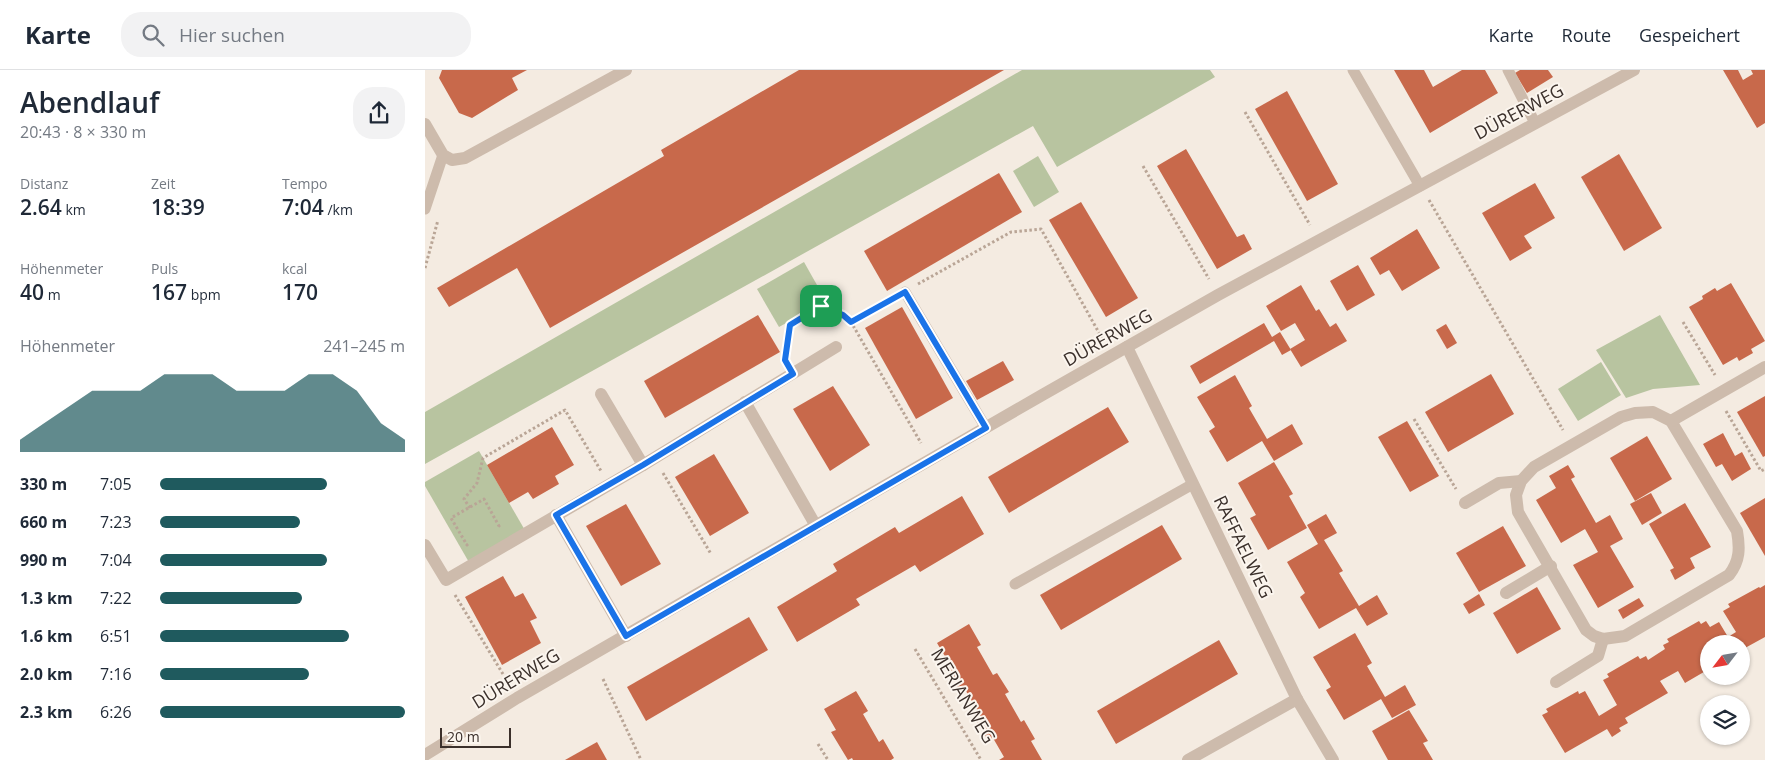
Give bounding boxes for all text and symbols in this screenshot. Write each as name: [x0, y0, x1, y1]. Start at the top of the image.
search box: [121, 12, 471, 57]
text: Karte: [25, 18, 91, 51]
icon: search: [139, 21, 167, 49]
text: Hier suchen: [179, 22, 285, 48]
text: Karte: [1489, 23, 1534, 47]
text: Route: [1562, 23, 1611, 47]
text: Gespeichert: [1639, 23, 1740, 47]
street label: DÜRERWEG: [1470, 77, 1567, 145]
text: Abendlauf: [20, 83, 159, 121]
button: share: [353, 87, 405, 139]
text: 20:43 · 8 × 330 m: [20, 121, 146, 143]
text: Distanz: [20, 174, 68, 193]
text: Zeit: [151, 174, 175, 193]
text: Tempo: [282, 174, 328, 193]
text: 2.64: [20, 193, 62, 221]
text: 18:39: [151, 193, 205, 221]
text: 7:04: [282, 193, 324, 221]
text: km: [62, 200, 86, 219]
text: /km: [324, 200, 353, 219]
text: Höhenmeter: [20, 259, 103, 278]
text: Puls: [151, 259, 178, 278]
text: kcal: [282, 259, 307, 278]
text: 40: [20, 278, 44, 306]
text: 167: [151, 278, 187, 306]
text: 170: [282, 278, 318, 306]
text: m: [44, 285, 61, 304]
text: bpm: [187, 285, 221, 304]
pin: [800, 285, 842, 327]
icon: arrive: [807, 292, 835, 320]
street label: DÜRERWEG: [1059, 303, 1156, 371]
text: Höhenmeter: [20, 335, 115, 357]
text: 241–245 m: [323, 335, 405, 357]
text: 330 m: [20, 473, 67, 495]
text: 7:05: [100, 473, 132, 495]
street label: RAFFAELWEG: [1209, 491, 1279, 602]
text: 660 m: [20, 511, 67, 533]
text: 7:23: [100, 511, 132, 533]
text: 990 m: [20, 549, 67, 571]
text: 7:04: [100, 549, 132, 571]
text: 1.3 km: [20, 587, 73, 609]
text: 7:22: [100, 587, 132, 609]
text: 1.6 km: [20, 625, 73, 647]
text: 6:51: [100, 625, 132, 647]
north arrow: [1700, 635, 1750, 685]
map controls: [1700, 635, 1750, 745]
street label: DÜRERWEG: [467, 643, 564, 714]
street label: MERIANWEG: [926, 643, 1002, 748]
text: 2.0 km: [20, 663, 73, 685]
text: 7:16: [100, 663, 132, 685]
button: layers: [1700, 695, 1750, 745]
text: 2.3 km: [20, 701, 73, 723]
text: 6:26: [100, 701, 132, 723]
scale bar: [440, 725, 511, 748]
text: 20 m: [447, 727, 480, 746]

